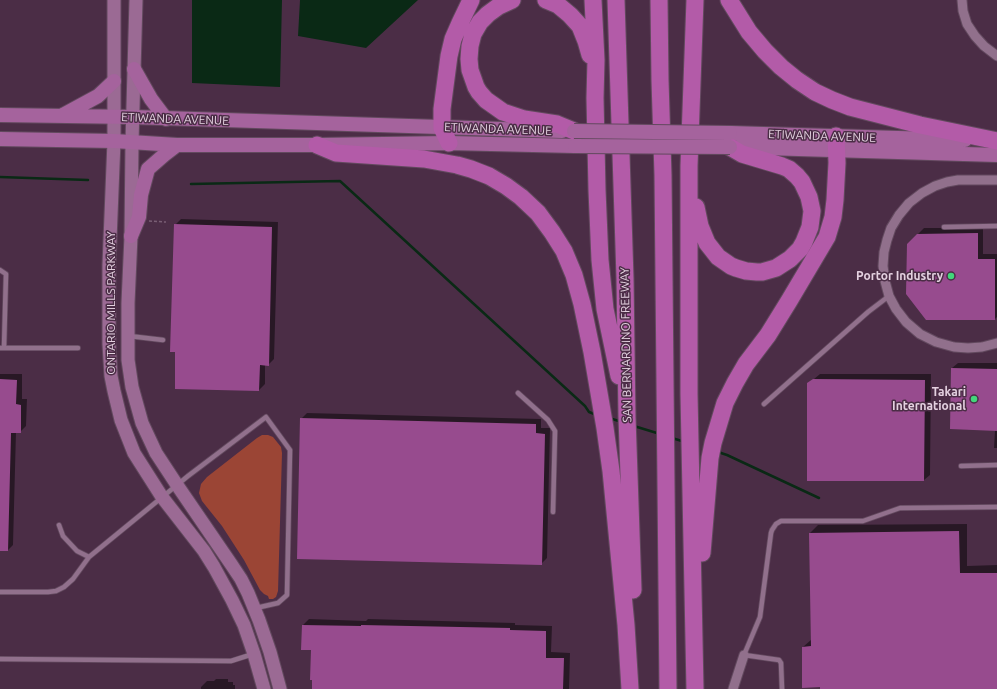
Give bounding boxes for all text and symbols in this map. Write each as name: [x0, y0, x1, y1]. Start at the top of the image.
street label: ETIWANDA AVENUE: [121, 110, 229, 128]
street label: ETIWANDA AVENUE: [444, 120, 552, 138]
street label: ETIWANDA AVENUE: [768, 127, 876, 145]
street label: ONTARIO MILLS PARKWAY: [104, 231, 118, 375]
street label: SAN BERNARDINO FREEWAY: [617, 267, 635, 423]
place label: Portor Industry: [856, 269, 943, 283]
marker: Portor Industry: [946, 271, 956, 281]
place label: Takari International: [892, 385, 966, 413]
marker: Takari International: [969, 394, 979, 404]

